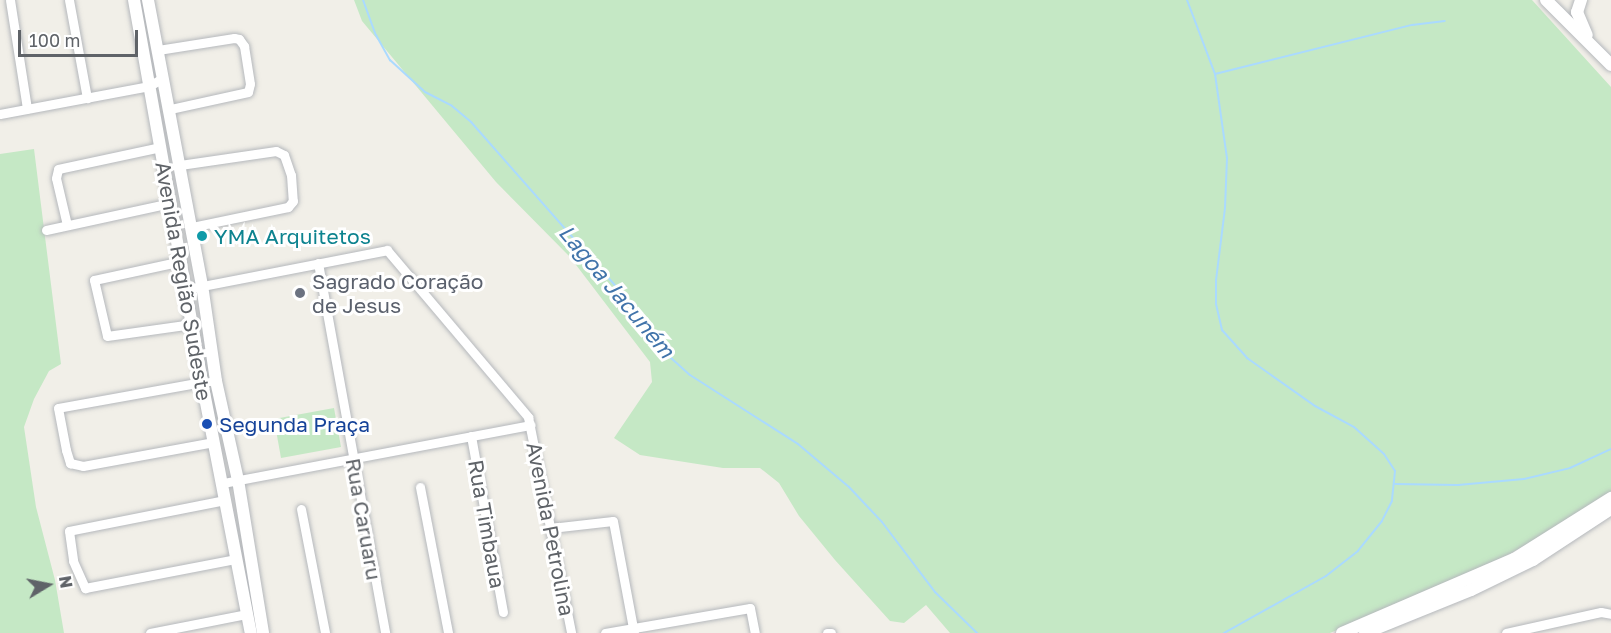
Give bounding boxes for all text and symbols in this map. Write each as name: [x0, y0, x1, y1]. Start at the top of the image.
scale bar: [21, 18, 141, 56]
text: 100 m: [29, 29, 80, 51]
street label: Avenida Região Sudeste: [151, 159, 217, 403]
water label: Lagoa Jacuném: [554, 219, 680, 363]
place label: YMA Arquitetos: [214, 223, 371, 249]
marker: YMA Arquitetos: [195, 229, 209, 243]
place label: Sagrado Coração de Jesus: [312, 268, 483, 318]
marker: Sagrado Coração de Jesus: [293, 286, 307, 300]
place label: Segunda Praça: [219, 411, 370, 437]
marker: Segunda Praça: [200, 417, 214, 431]
street label: Avenida Petrolina: [522, 440, 580, 618]
street label: Rua Caruaru: [341, 456, 387, 582]
street label: Rua Timbaua: [463, 458, 511, 590]
north arrow: [18, 555, 78, 615]
text: N: [55, 574, 77, 590]

